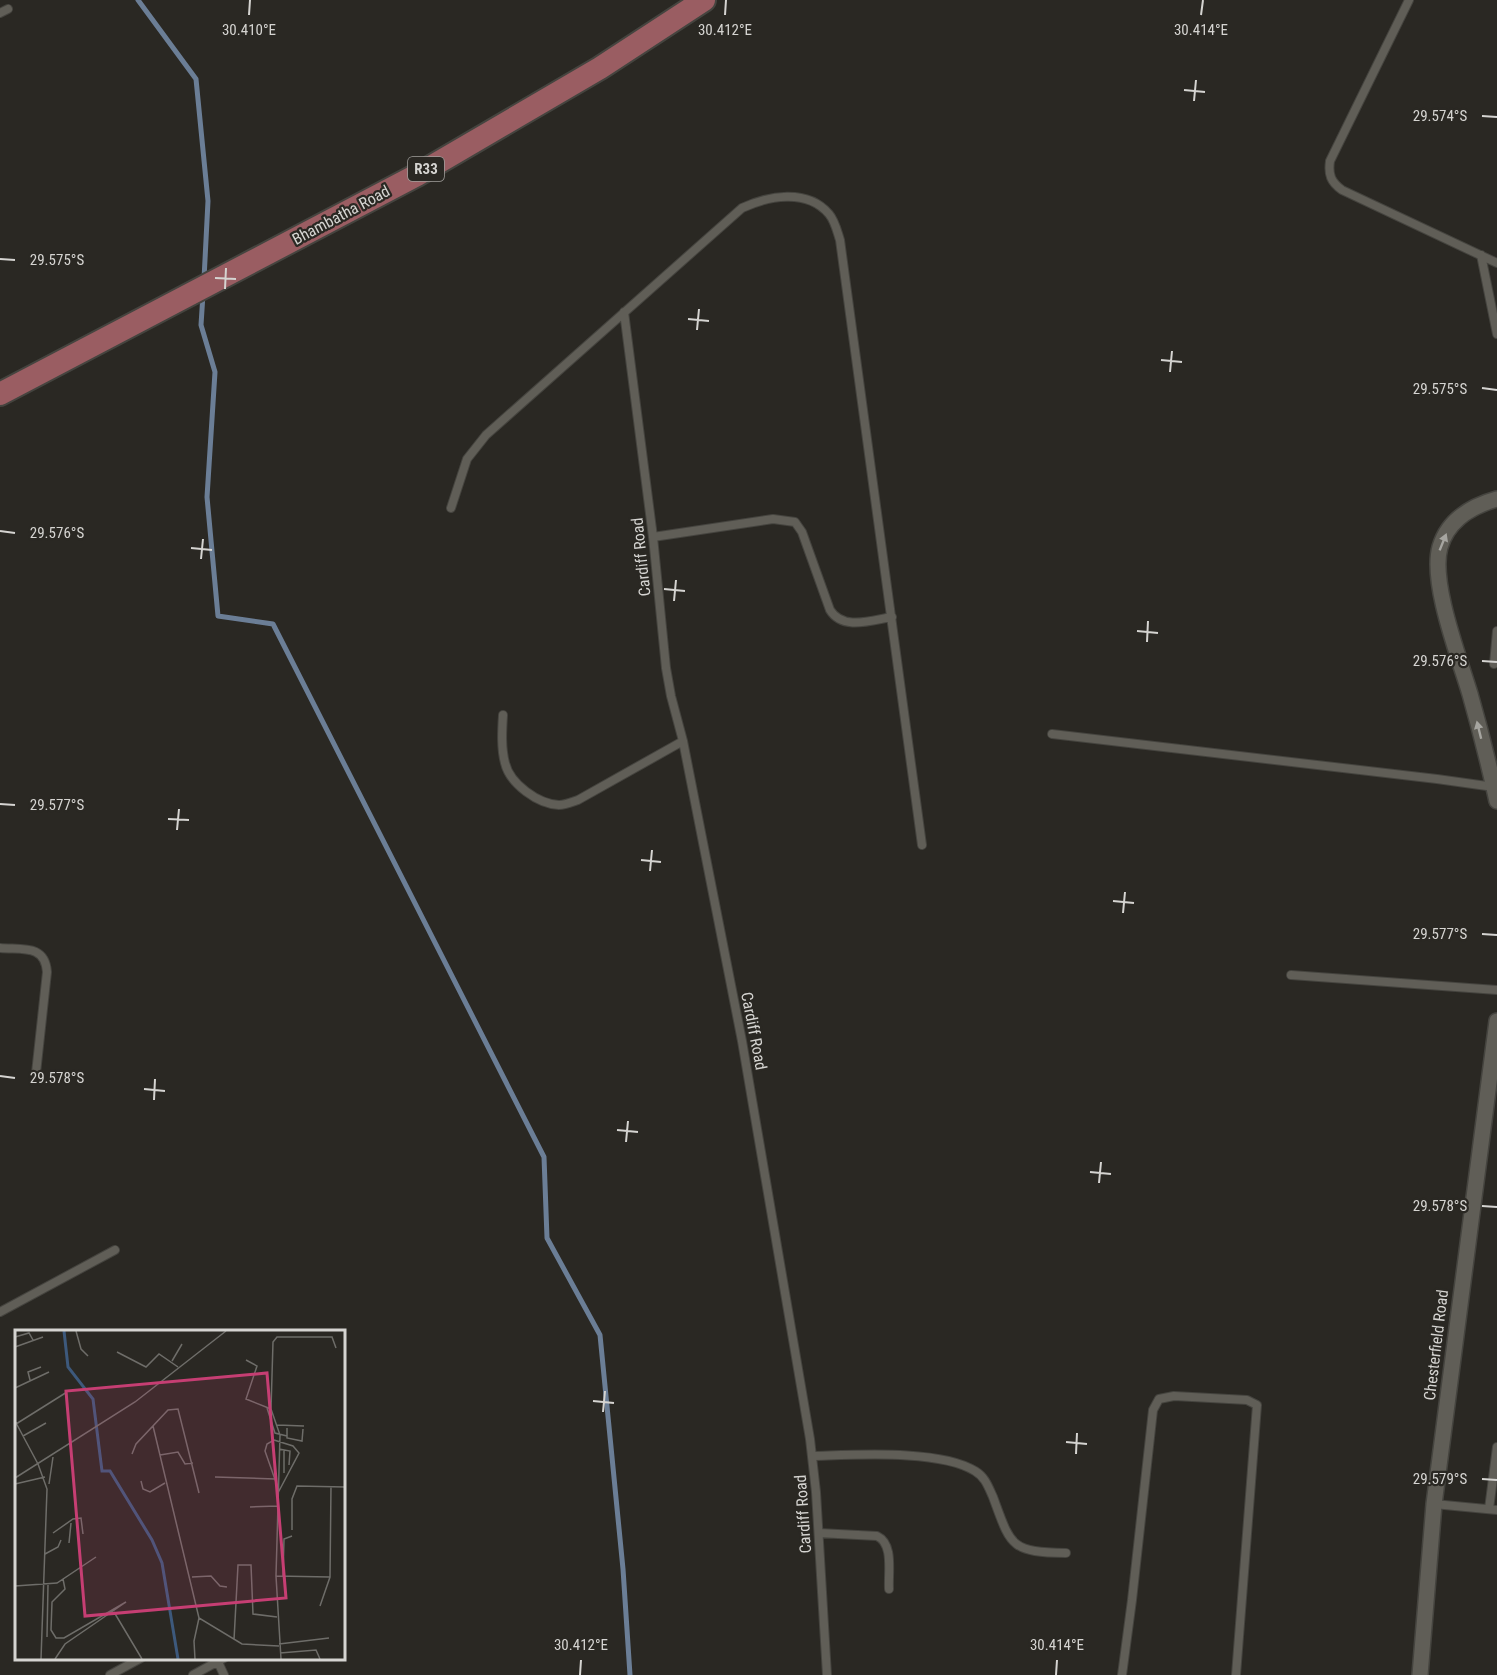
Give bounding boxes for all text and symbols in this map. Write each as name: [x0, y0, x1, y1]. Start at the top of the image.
text: 30.410°E: [222, 21, 276, 39]
text: 30.412°E: [698, 21, 752, 39]
text: 30.414°E: [1174, 21, 1228, 39]
text: 29.574°S: [1413, 107, 1467, 125]
road number: R33: [408, 157, 444, 181]
street label: Bhambatha Road: [289, 181, 393, 249]
text: 29.575°S: [30, 251, 84, 269]
text: 29.575°S: [1413, 380, 1467, 398]
street label: Cardiff Road: [627, 517, 655, 597]
text: 29.576°S: [30, 524, 84, 542]
one-way arrow: [1439, 533, 1448, 551]
text: 29.576°S: [1413, 652, 1467, 670]
one-way arrow: [1474, 721, 1484, 740]
text: 29.577°S: [30, 796, 84, 814]
text: 29.577°S: [1413, 925, 1467, 943]
street label: Cardiff Road: [737, 990, 771, 1072]
text: 29.578°S: [30, 1069, 84, 1087]
text: 29.578°S: [1413, 1197, 1467, 1215]
street label: Chesterfield Road: [1420, 1289, 1452, 1401]
inset map: [15, 1330, 345, 1660]
text: 29.579°S: [1413, 1470, 1467, 1488]
street label: Cardiff Road: [791, 1474, 815, 1554]
text: 30.412°E: [554, 1636, 608, 1654]
text: 30.414°E: [1030, 1636, 1084, 1654]

